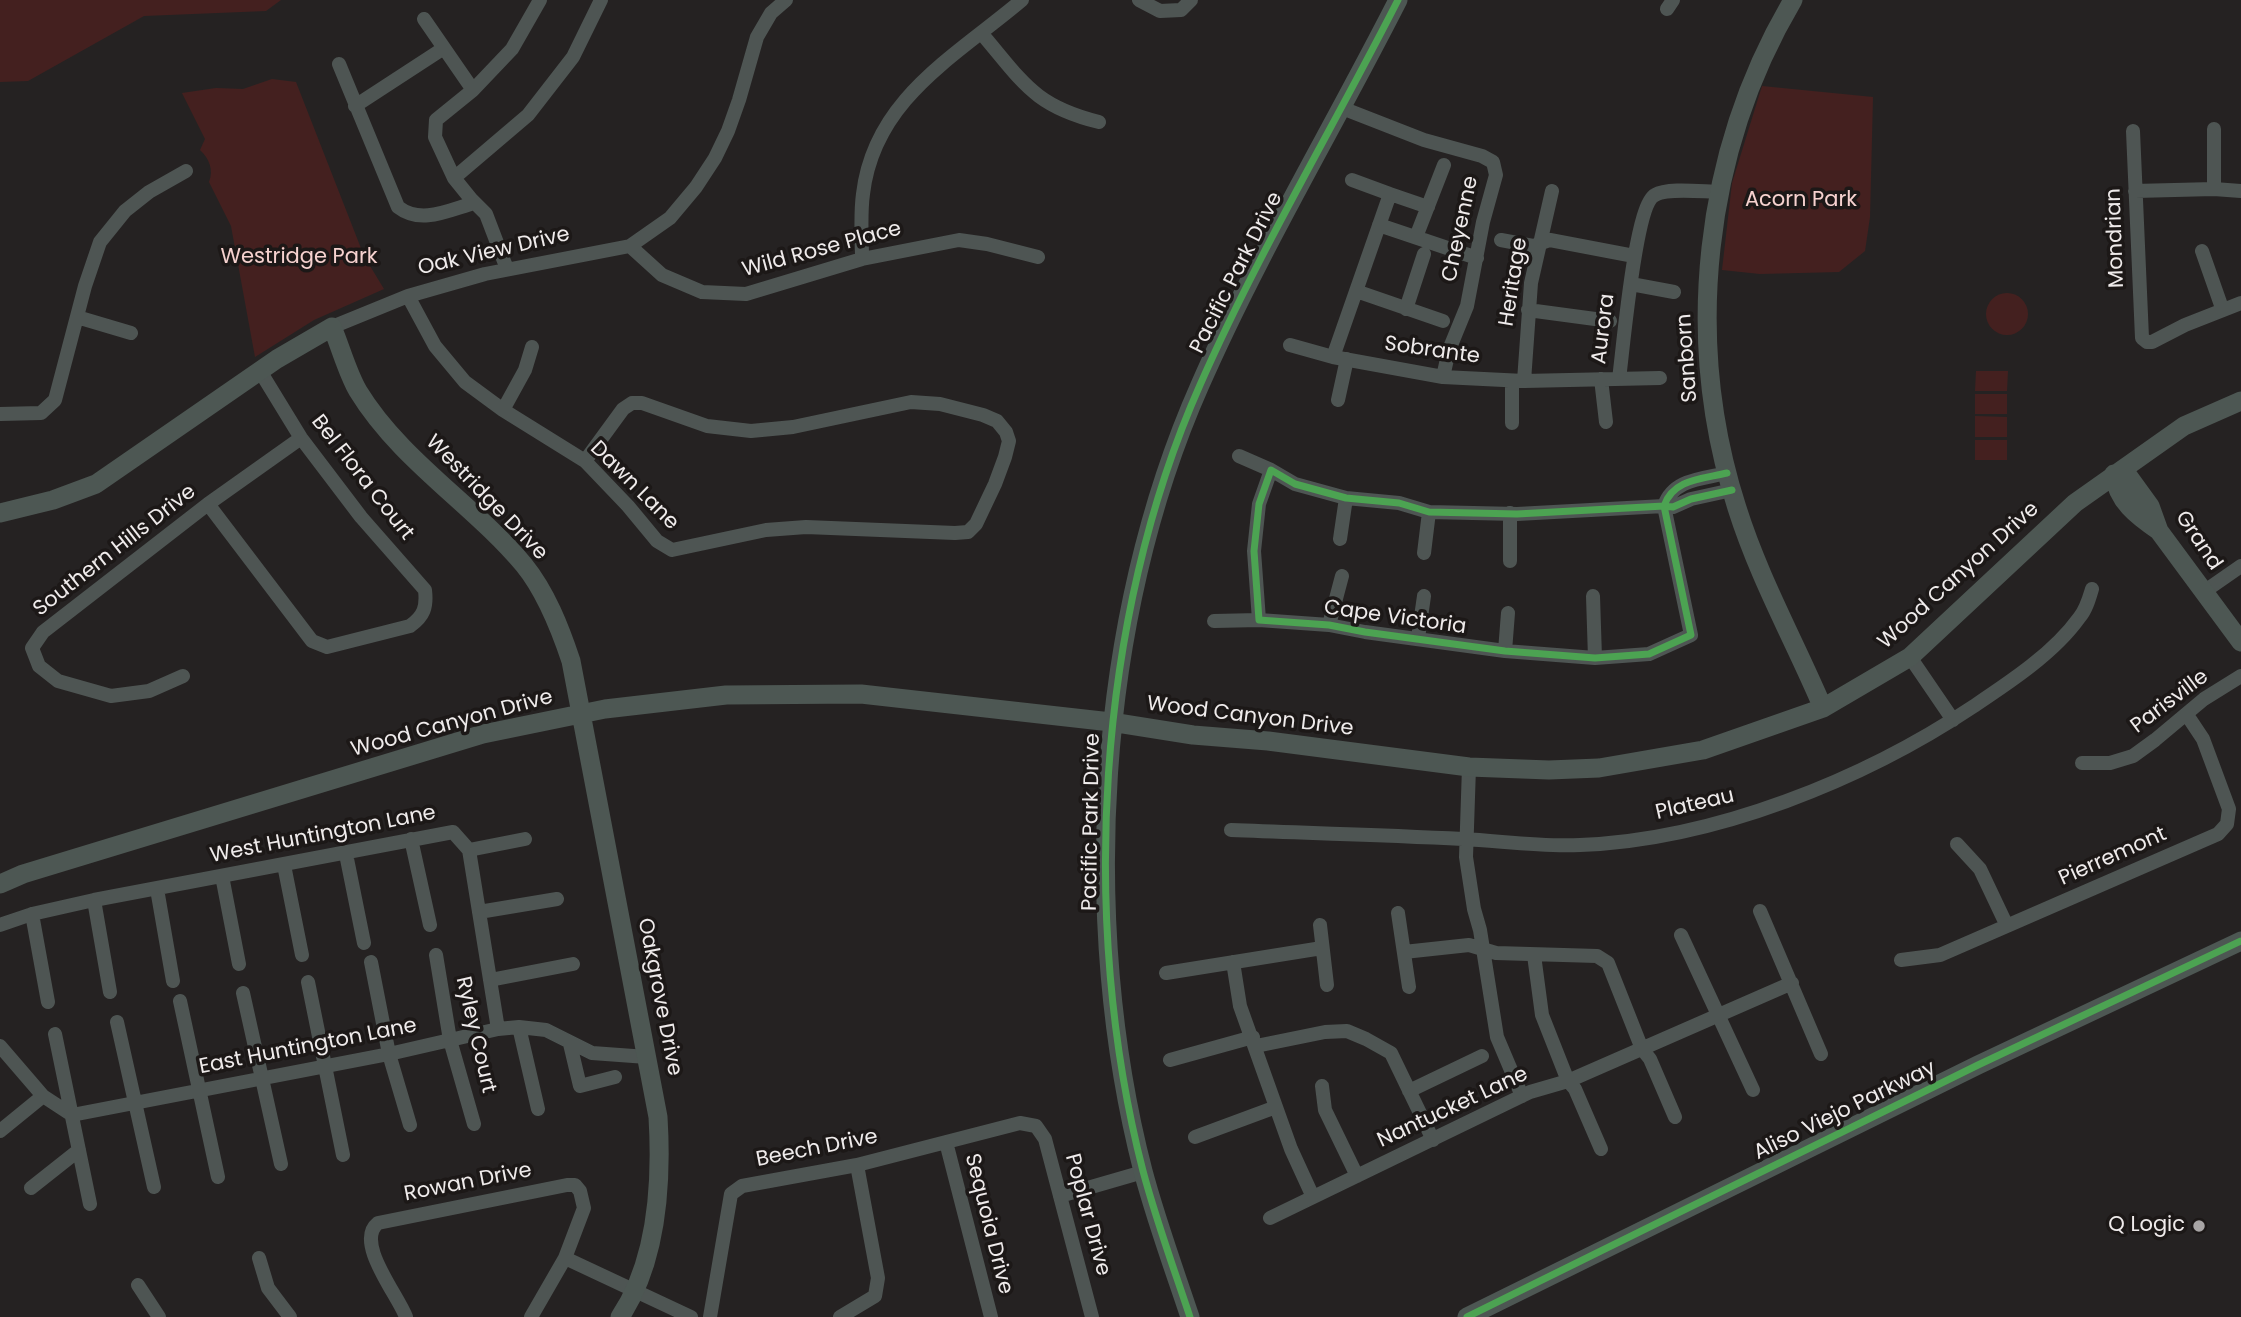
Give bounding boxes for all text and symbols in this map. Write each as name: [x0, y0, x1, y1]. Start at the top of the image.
street label: Cheyenne: [1438, 174, 1484, 284]
street label: Pacific Park Drive: [1185, 188, 1289, 358]
park label: Acorn Park: [1745, 188, 1857, 214]
street label: Mondrian: [2102, 188, 2130, 288]
street label: Wild Rose Place: [740, 217, 904, 283]
street label: Oak View Drive: [416, 222, 572, 282]
street label: Heritage: [1495, 236, 1533, 328]
park label: Westridge Park: [220, 245, 378, 271]
street label: Aurora: [1587, 292, 1621, 366]
street label: Sanborn: [1672, 313, 1704, 403]
street label: Sobrante: [1383, 332, 1481, 370]
street label: Bel Flora Court: [305, 410, 419, 546]
street label: Westridge Drive: [420, 430, 552, 566]
street label: Dawn Lane: [584, 436, 684, 536]
street label: Southern Hills Drive: [29, 480, 201, 622]
street label: Wood Canyon Drive: [1873, 497, 2045, 655]
street label: Grand: [2169, 507, 2227, 575]
street label: Cape Victoria: [1322, 596, 1468, 640]
street label: Parisville: [2126, 665, 2214, 739]
street label: Wood Canyon Drive: [348, 685, 556, 763]
street label: Wood Canyon Drive: [1145, 692, 1355, 742]
street label: Pacific Park Drive: [1078, 733, 1106, 911]
street label: Plateau: [1653, 784, 1737, 826]
street label: West Huntington Lane: [208, 801, 438, 869]
street label: Pierremont: [2055, 822, 2171, 892]
street label: Oakgrove Drive: [631, 916, 687, 1078]
street label: Ryley Court: [449, 974, 501, 1096]
street label: East Huntington Lane: [197, 1014, 419, 1080]
street label: Aliso Viejo Parkway: [1750, 1056, 1940, 1166]
street label: Nantucket Lane: [1374, 1062, 1532, 1154]
street label: Beech Drive: [754, 1125, 880, 1173]
street label: Sequoia Drive: [958, 1151, 1018, 1297]
street label: Poplar Drive: [1059, 1151, 1115, 1279]
street label: Rowan Drive: [402, 1158, 534, 1208]
place label: Q Logic: [2108, 1213, 2185, 1239]
marker: Q Logic: [2191, 1218, 2207, 1234]

